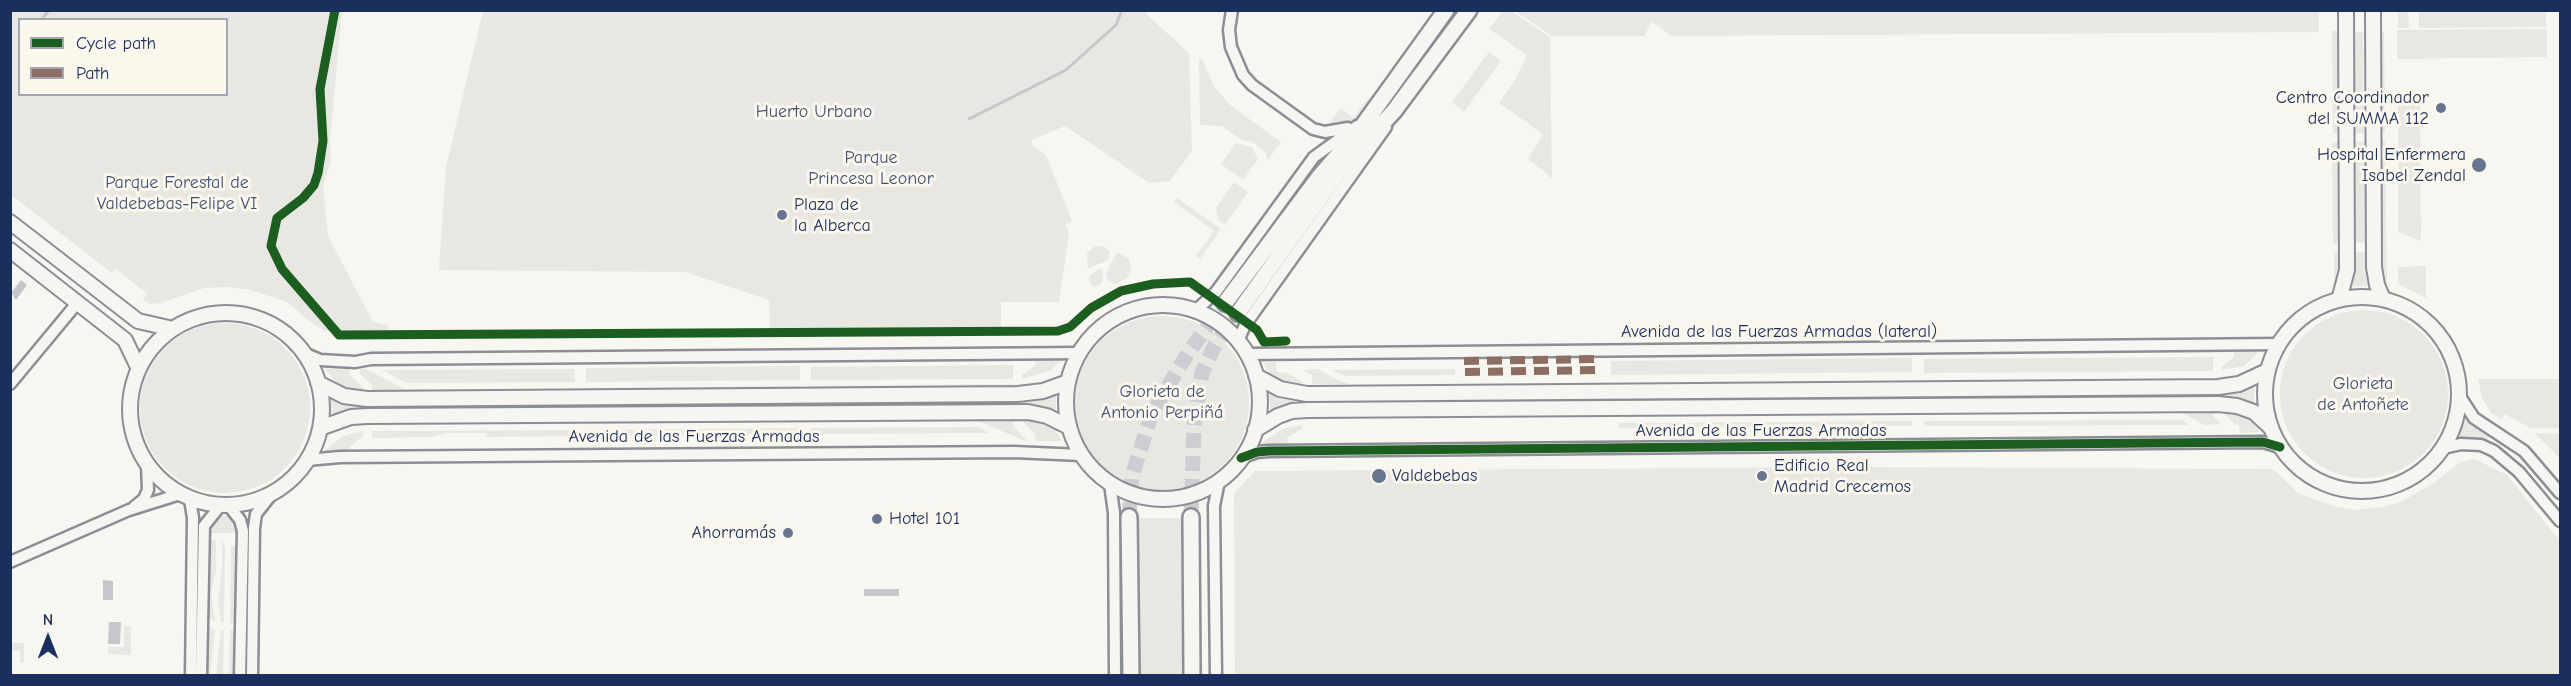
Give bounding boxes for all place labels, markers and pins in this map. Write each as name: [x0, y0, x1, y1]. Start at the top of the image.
place label: Centro Coordinador del SUMMA 112: [2276, 87, 2429, 130]
marker: Centro Coordinador del SUMMA 112: [2434, 101, 2448, 115]
place label: Hospital Enfermera Isabel Zendal: [2317, 144, 2466, 186]
marker: Hospital Enfermera Isabel Zendal: [2470, 156, 2488, 174]
place label: Plaza de la Alberca: [794, 194, 871, 236]
marker: Plaza de la Alberca: [775, 208, 789, 222]
place label: Edificio Real Madrid Crecemos: [1774, 455, 1911, 498]
place label: Valdebebas: [1392, 465, 1477, 487]
marker: Valdebebas: [1370, 467, 1388, 485]
marker: Edificio Real Madrid Crecemos: [1755, 469, 1769, 483]
place label: Hotel 101: [889, 508, 960, 530]
marker: Hotel 101: [870, 512, 884, 526]
place label: Ahorramás: [691, 522, 776, 544]
marker: Ahorramás: [781, 526, 795, 540]

